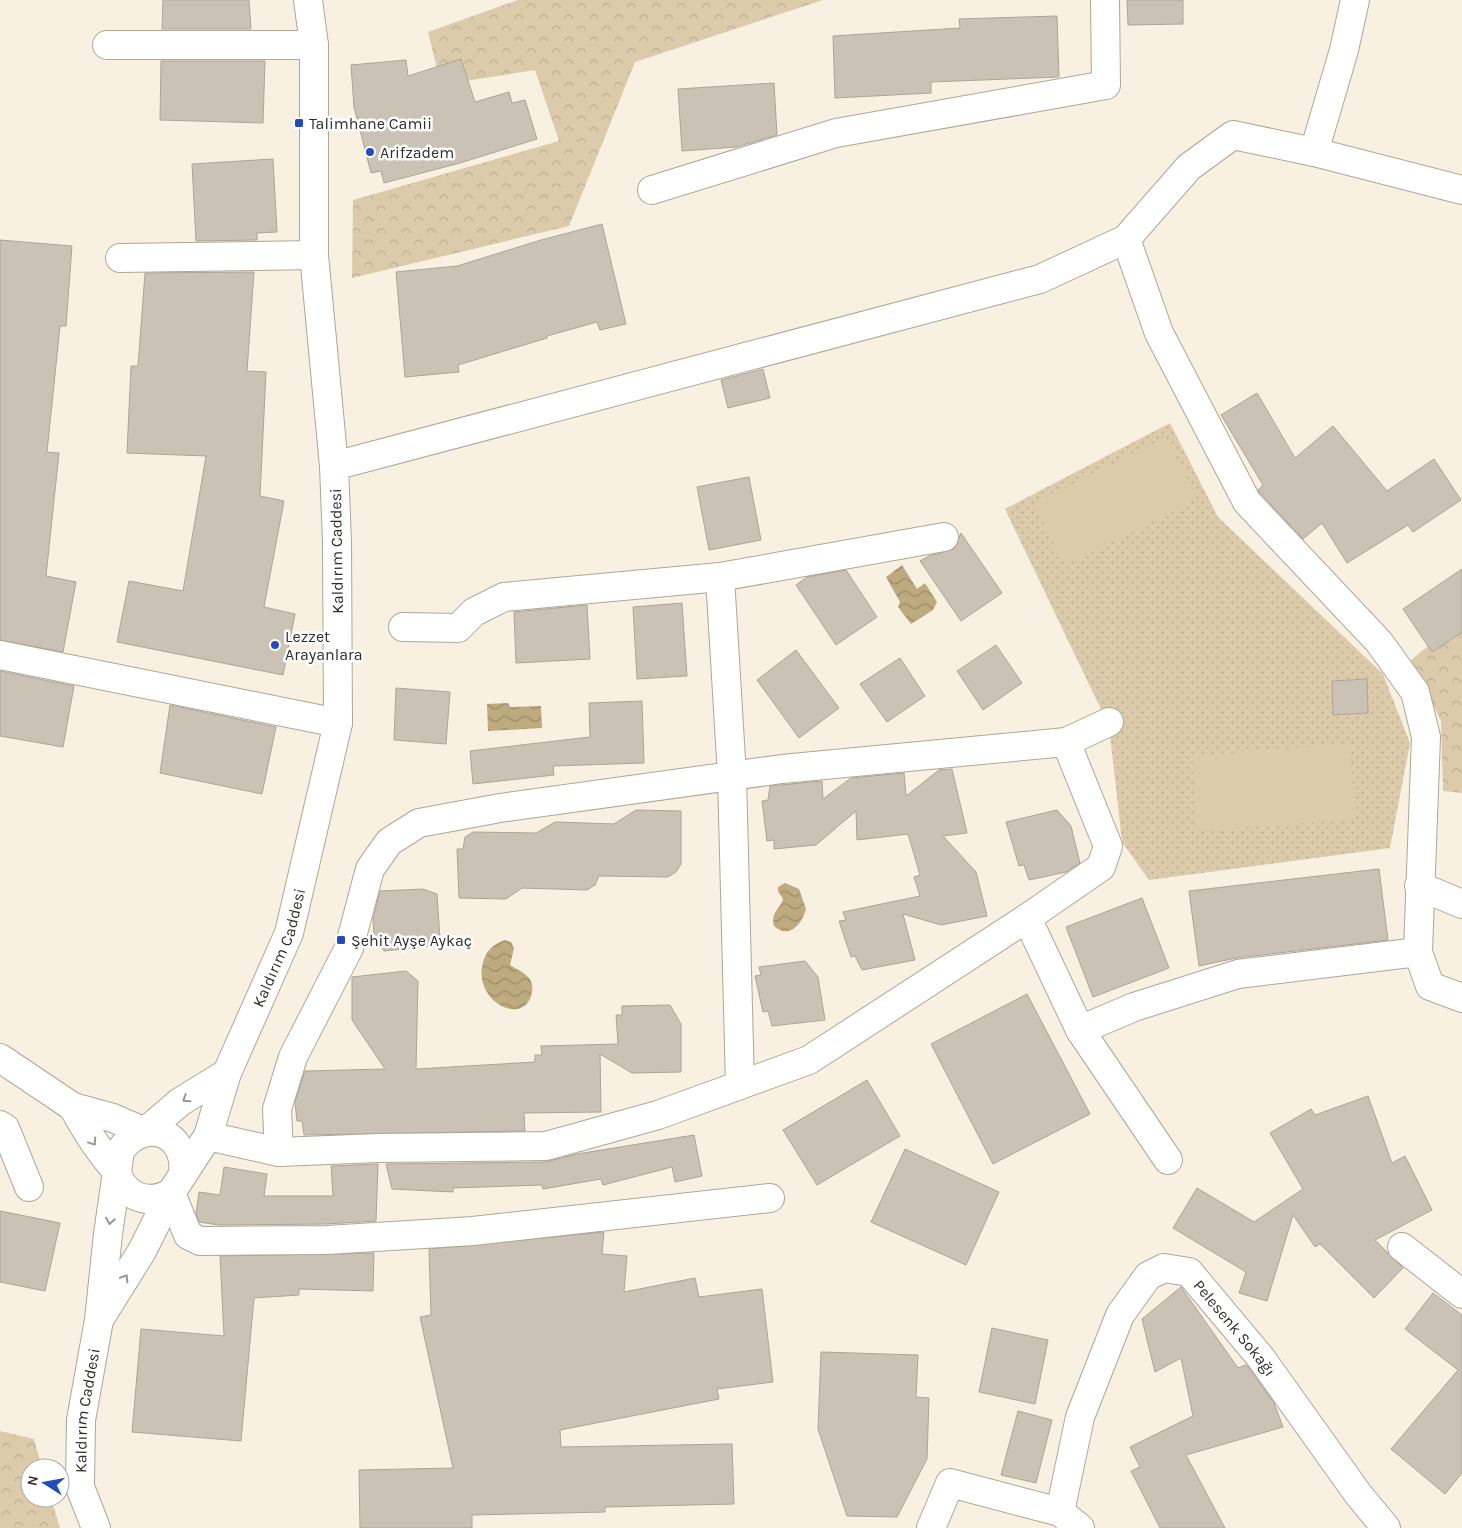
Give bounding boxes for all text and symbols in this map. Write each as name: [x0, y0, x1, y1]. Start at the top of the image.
place label: Talimhane Camii: [309, 114, 432, 133]
marker: Talimhane Camii: [293, 117, 305, 129]
place label: Arifzadem: [380, 143, 454, 162]
marker: Arifzadem: [364, 146, 376, 158]
street label: Kaldırım Caddesi: [326, 488, 347, 614]
place label: Lezzet Arayanlara: [285, 627, 363, 664]
marker: Lezzet Arayanlara: [269, 639, 281, 651]
street label: Kaldırım Caddesi: [248, 886, 309, 1010]
place label: Şehit Ayşe Aykaç: [351, 931, 472, 950]
marker: Şehit Ayşe Aykaç: [335, 934, 347, 946]
one-way arrow: [182, 1092, 191, 1102]
one-way arrow: [87, 1136, 96, 1145]
one-way arrow: [105, 1217, 115, 1225]
one-way arrow: [119, 1275, 129, 1284]
street label: Pelesenk Sokağı: [1189, 1276, 1280, 1380]
street label: Kaldırım Caddesi: [71, 1347, 104, 1473]
north arrow: [20, 1458, 70, 1508]
text: N: [23, 1474, 42, 1487]

